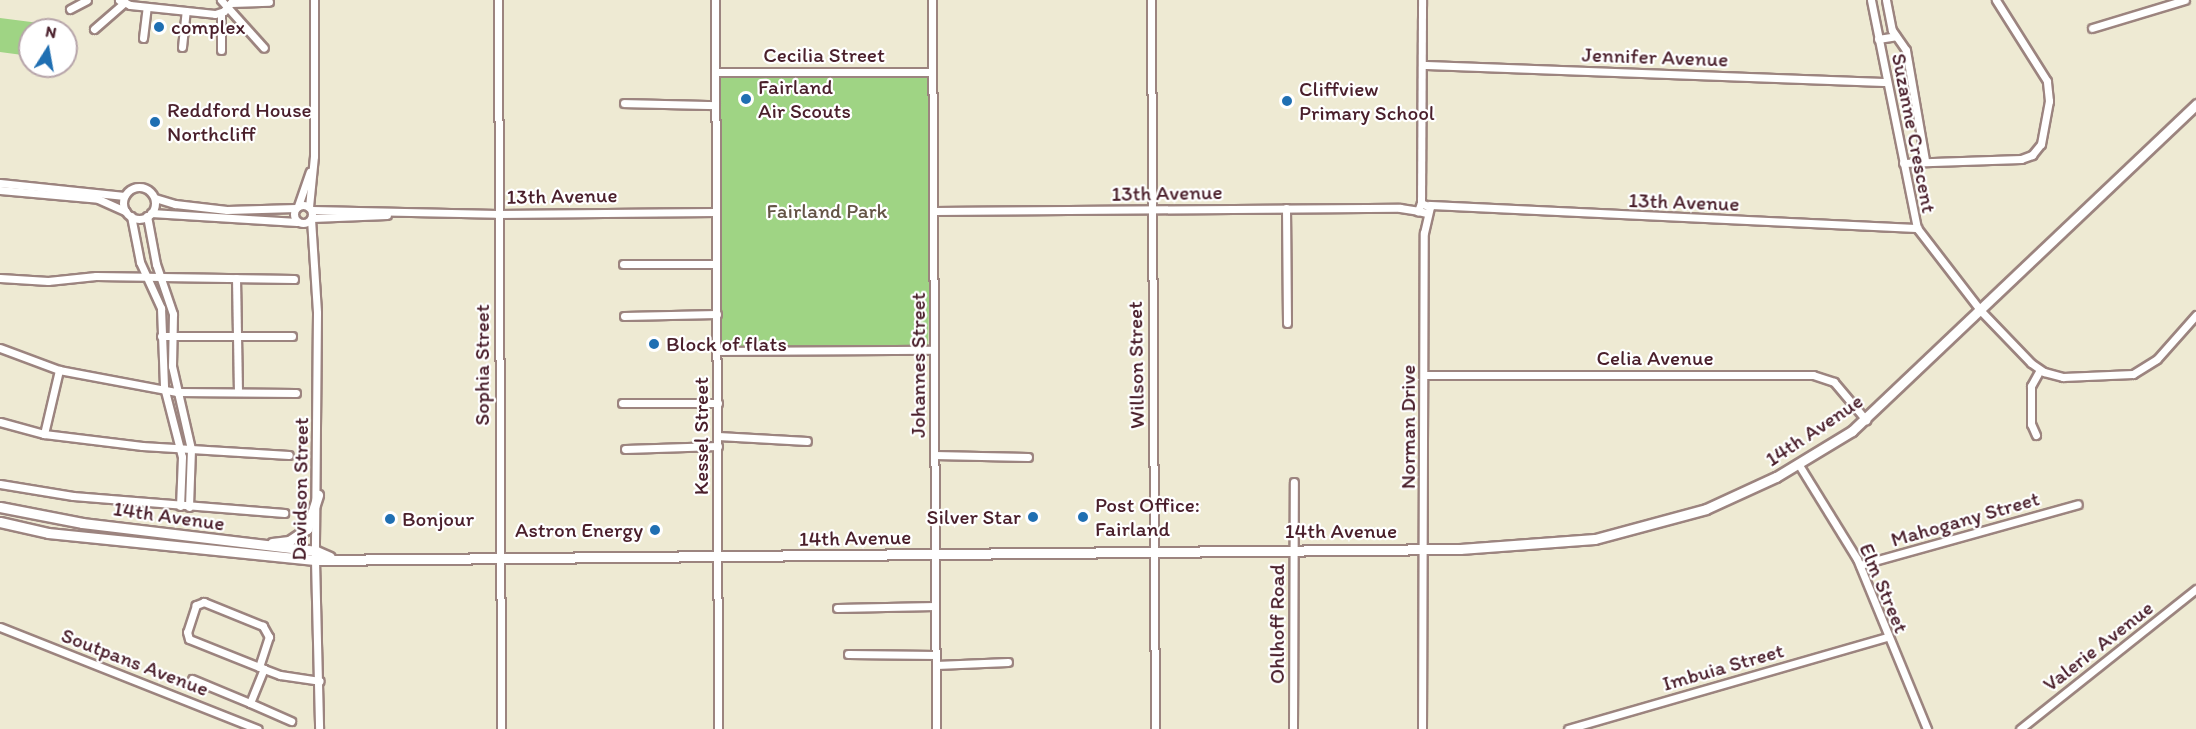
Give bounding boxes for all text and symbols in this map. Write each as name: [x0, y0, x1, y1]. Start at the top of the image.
place label: complex: [171, 14, 245, 40]
north arrow: [18, 18, 78, 78]
marker: complex: [152, 20, 166, 34]
text: N: [44, 21, 58, 42]
street label: Cecilia Street: [763, 42, 885, 68]
street label: Jennifer Avenue: [1582, 42, 1728, 72]
street label: Suzanne Crescent: [1886, 51, 1942, 215]
place label: Fairland Air Scouts: [758, 74, 851, 124]
place label: Cliffview Primary School: [1299, 76, 1435, 126]
marker: Fairland Air Scouts: [739, 92, 753, 106]
marker: Cliffview Primary School: [1280, 94, 1294, 108]
place label: Reddford House Northcliff: [167, 97, 312, 147]
marker: Reddford House Northcliff: [148, 115, 162, 129]
street label: 13th Avenue: [1112, 179, 1222, 207]
street label: 13th Avenue: [507, 182, 617, 210]
street label: 13th Avenue: [1628, 187, 1740, 217]
park label: Fairland Park: [766, 198, 888, 224]
street label: Johannes Street: [905, 292, 931, 438]
street label: Willson Street: [1122, 301, 1150, 429]
street label: Sophia Street: [469, 305, 495, 425]
place label: Block of flats: [666, 331, 787, 357]
marker: Block of flats: [647, 337, 661, 351]
street label: Celia Avenue: [1597, 345, 1713, 371]
street label: Norman Drive: [1395, 365, 1421, 489]
street label: Kessel Street: [688, 377, 714, 495]
street label: 14th Avenue: [1761, 388, 1867, 472]
street label: Davidson Street: [286, 417, 314, 561]
street label: Mahogany Street: [1888, 486, 2042, 552]
place label: Post Office: Fairland: [1095, 492, 1200, 542]
street label: 14th Avenue: [112, 496, 226, 536]
place label: Silver Star: [927, 504, 1021, 530]
place label: Bonjour: [402, 506, 474, 532]
marker: Silver Star: [1026, 510, 1040, 524]
marker: Post Office: Fairland: [1076, 510, 1090, 524]
marker: Bonjour: [383, 512, 397, 526]
place label: Astron Energy: [515, 517, 643, 543]
street label: 14th Avenue: [1285, 518, 1397, 544]
marker: Astron Energy: [648, 523, 662, 537]
street label: 14th Avenue: [799, 524, 911, 552]
street label: Elm Street: [1854, 540, 1914, 636]
street label: Ohlhoff Road: [1264, 564, 1290, 684]
street label: Valerie Avenue: [2038, 595, 2158, 697]
street label: Soutpans Avenue: [58, 622, 212, 702]
street label: Imbuia Street: [1660, 638, 1786, 696]

